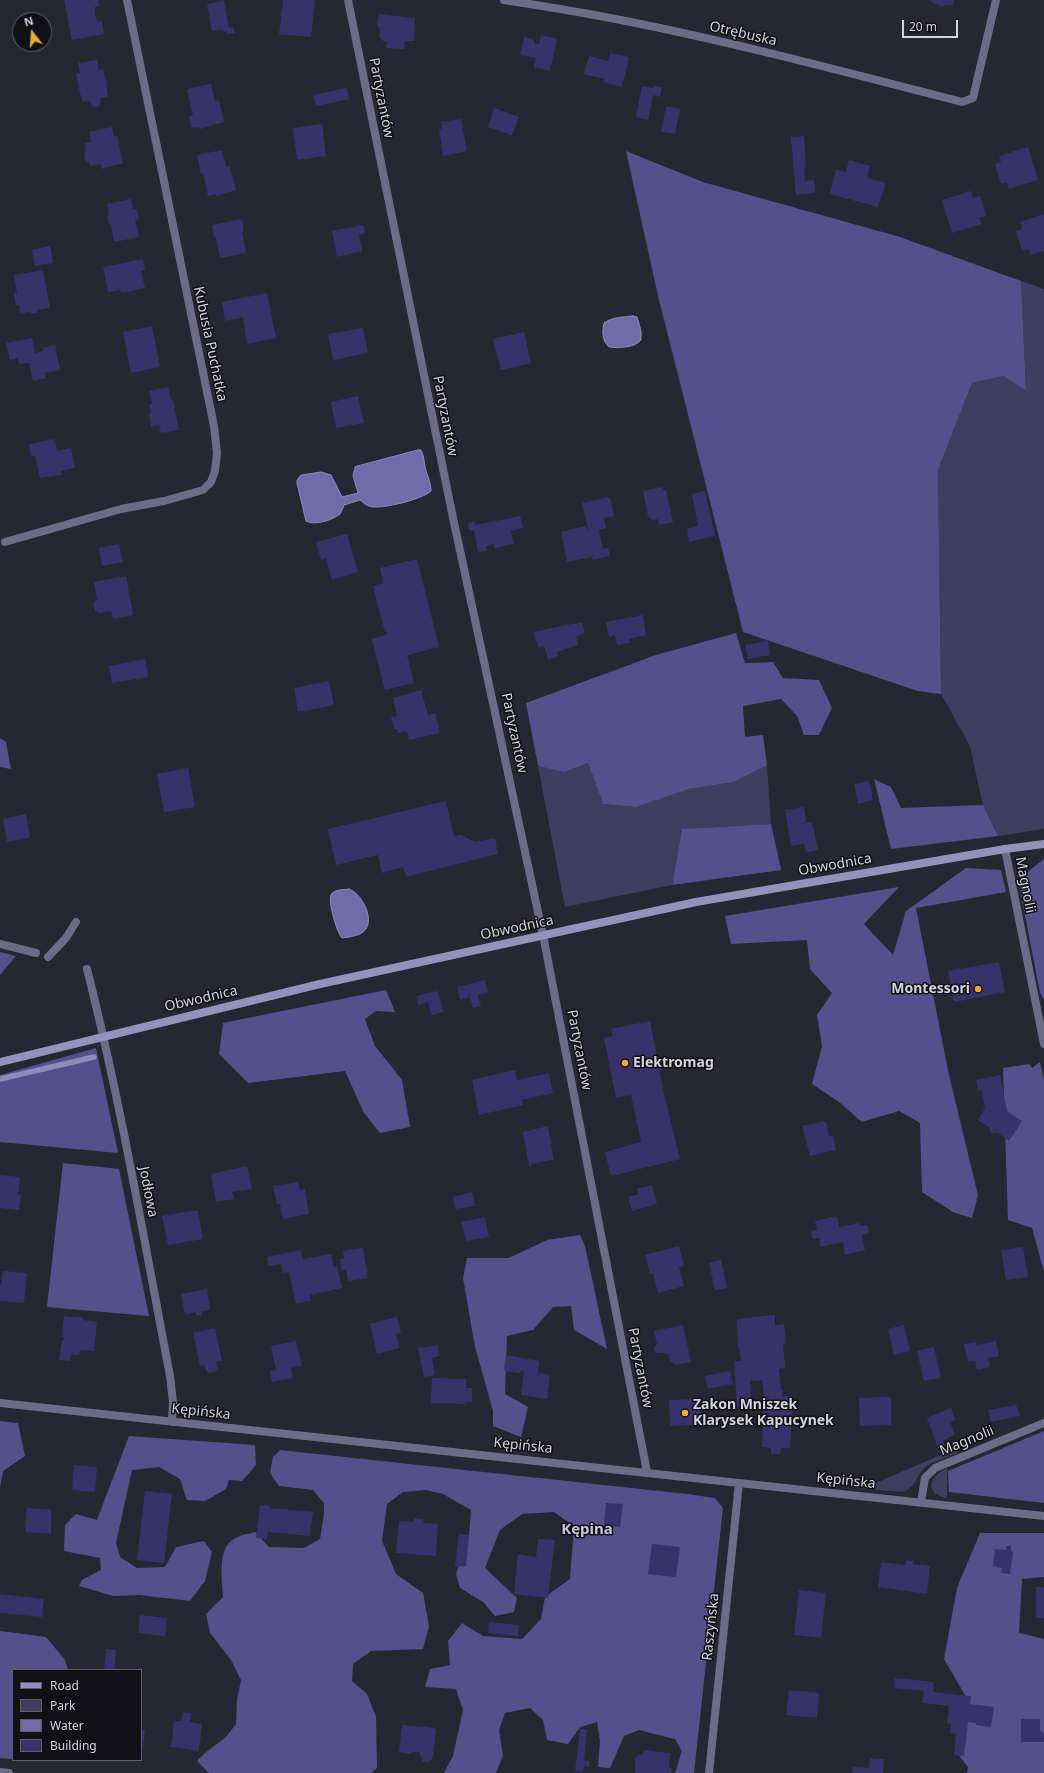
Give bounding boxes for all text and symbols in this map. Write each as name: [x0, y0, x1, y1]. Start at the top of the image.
north arrow: [12, 12, 52, 52]
scale bar: [904, 12, 960, 38]
text: N: [22, 13, 35, 29]
street label: Otrębuska: [708, 18, 778, 50]
text: 20 m: [909, 18, 937, 35]
street label: Partyzantów: [365, 56, 397, 140]
street label: Kubusia Puchatka: [190, 285, 230, 403]
street label: Partyzantów: [429, 374, 461, 458]
street label: Partyzantów: [497, 691, 531, 775]
street label: Obwodnica: [797, 850, 873, 880]
street label: Magnolii: [1011, 855, 1039, 915]
street label: Obwodnica: [479, 912, 555, 944]
place label: Montessori: [891, 981, 970, 997]
street label: Obwodnica: [163, 982, 239, 1016]
marker: Montessori: [973, 984, 983, 994]
street label: Partyzantów: [563, 1008, 595, 1092]
place label: Elektromag: [633, 1055, 714, 1071]
marker: Elektromag: [620, 1058, 630, 1068]
street label: Jodłowa: [135, 1165, 161, 1219]
street label: Partyzantów: [624, 1326, 656, 1410]
place label: Zakon Mniszek Klarysek Kapucynek: [693, 1397, 834, 1430]
street label: Kępińska: [171, 1401, 231, 1423]
marker: Zakon Mniszek Klarysek Kapucynek: [680, 1408, 690, 1418]
street label: Magnolii: [937, 1423, 997, 1459]
street label: Kępińska: [493, 1435, 553, 1457]
street label: Kępińska: [816, 1470, 876, 1492]
district label: Kępina: [561, 1521, 613, 1539]
street label: Raszyńska: [699, 1592, 723, 1662]
legend: [12, 1669, 142, 1761]
text: Road: [50, 1677, 79, 1694]
text: Park: [50, 1697, 75, 1714]
text: Water: [50, 1717, 84, 1734]
text: Building: [50, 1737, 97, 1754]

